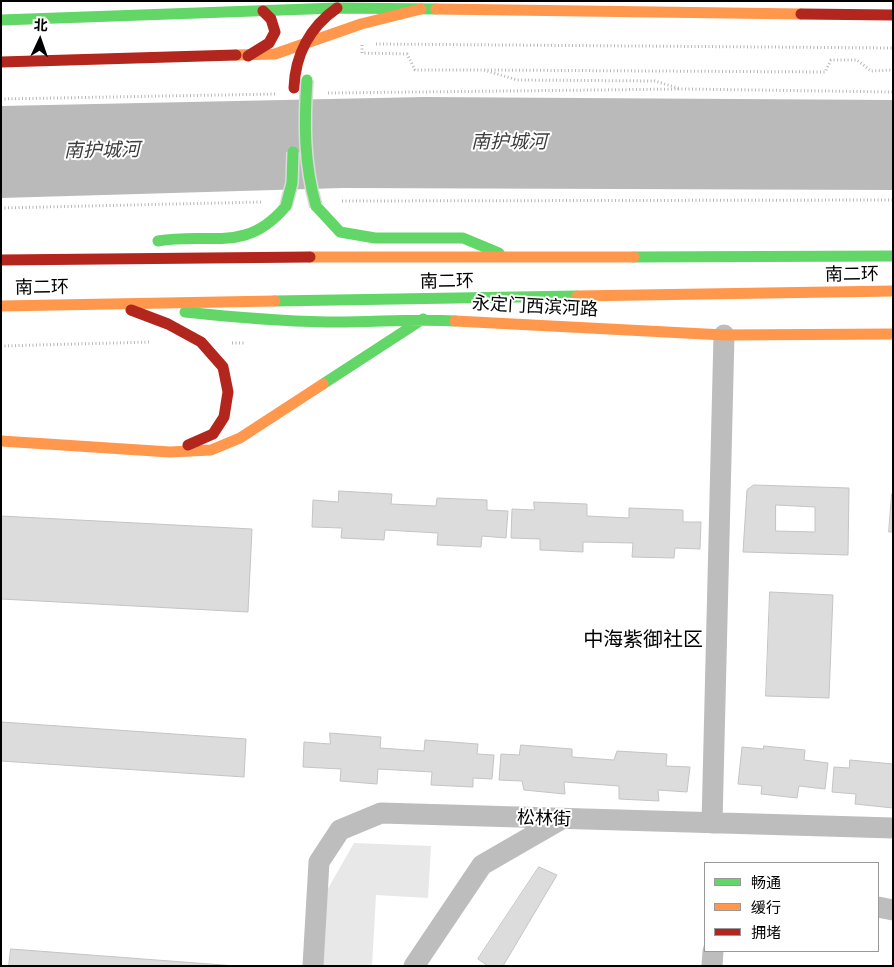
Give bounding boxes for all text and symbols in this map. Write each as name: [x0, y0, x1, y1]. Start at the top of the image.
north arrow: [15, 15, 65, 65]
text: 北: [33, 15, 48, 34]
water label: 南护城河: [471, 132, 547, 154]
water label: 南护城河: [64, 139, 140, 163]
street label: 南二环: [825, 264, 879, 286]
street label: 南二环: [420, 271, 474, 293]
street label: 南二环: [15, 277, 69, 299]
street label: 永定门西滨河路: [472, 293, 598, 321]
district label: 中海紫御社区: [583, 628, 703, 652]
street label: 松林街: [517, 807, 571, 831]
legend: [704, 862, 879, 952]
text: 畅通: [751, 872, 781, 892]
text: 缓行: [751, 897, 781, 917]
text: 拥堵: [751, 922, 781, 942]

